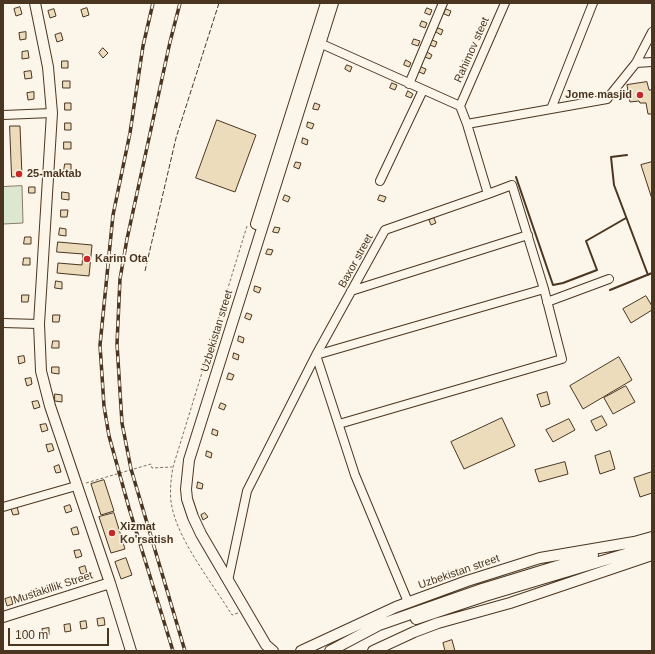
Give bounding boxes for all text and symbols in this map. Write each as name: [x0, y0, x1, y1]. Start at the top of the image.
street label: Rahimov steet: [452, 15, 492, 85]
place label: Jome masjid: [565, 88, 632, 102]
marker: Jome masjid: [635, 90, 645, 100]
place label: 25-maktab: [27, 167, 81, 181]
marker: 25-maktab: [14, 169, 24, 179]
street label: Baxor street: [336, 232, 376, 290]
place label: Karim Ota: [95, 252, 148, 266]
marker: Karim Ota: [82, 254, 92, 264]
street label: Uzbekistan street: [198, 288, 236, 374]
place label: Xizmat Ko'rsatish: [120, 520, 173, 546]
marker: Xizmat Ko'rsatish: [107, 528, 117, 538]
street label: Uzbekistan street: [417, 552, 501, 592]
street label: Mustakillik Street: [11, 569, 95, 607]
scale bar: [10, 620, 111, 646]
text: 100 m: [15, 628, 48, 642]

